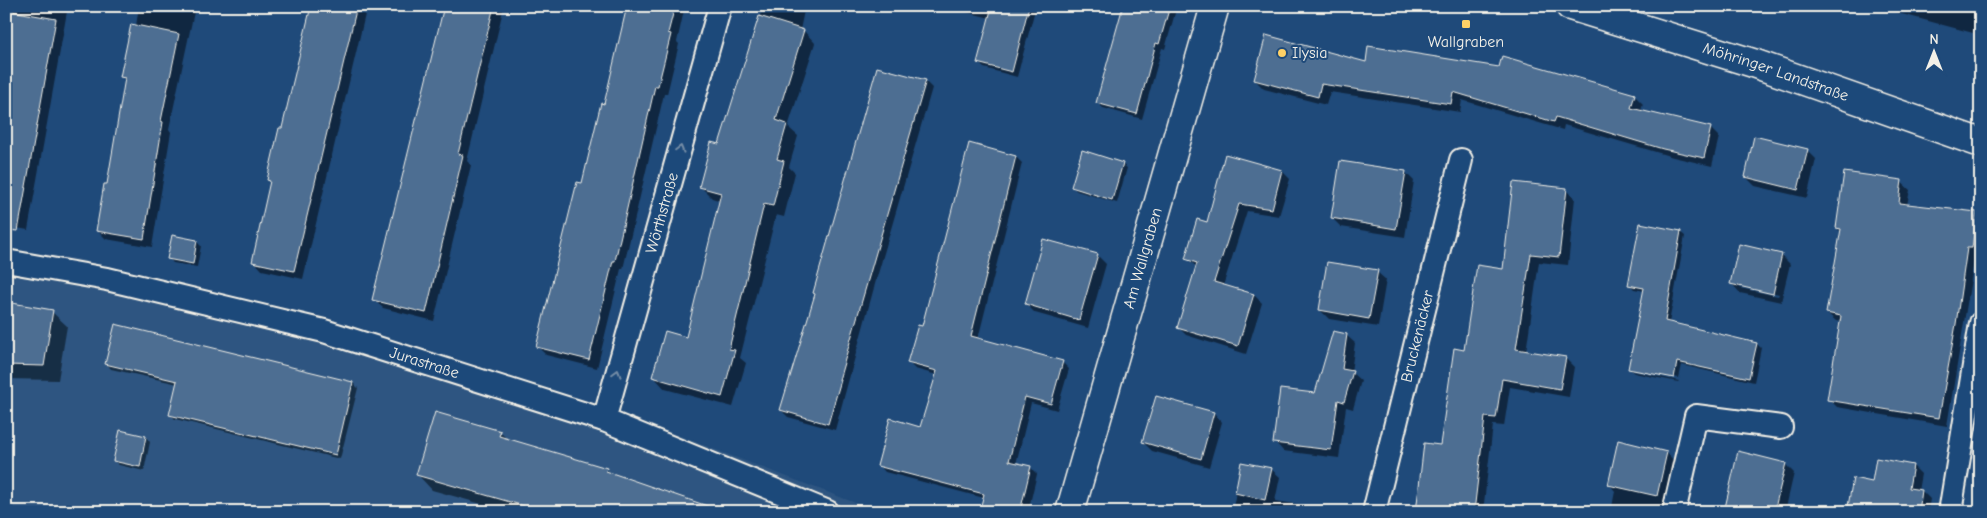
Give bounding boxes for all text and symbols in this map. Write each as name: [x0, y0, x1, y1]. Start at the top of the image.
marker: Wallgraben: [1460, 18, 1472, 30]
north arrow: [1910, 28, 1960, 78]
text: N: [1929, 31, 1939, 48]
place label: Wallgraben: [1428, 33, 1504, 51]
street label: Möhringer Landstraße: [1701, 39, 1851, 105]
place label: Ilysia: [1292, 44, 1327, 62]
marker: Ilysia: [1276, 47, 1288, 59]
one-way arrow: [674, 144, 685, 153]
street label: Wörthstraße: [642, 170, 682, 256]
street label: Am Wallgraben: [1120, 206, 1166, 311]
street label: Bruckenäcker: [1397, 288, 1438, 384]
street label: Jurastraße: [387, 343, 461, 382]
one-way arrow: [612, 369, 622, 377]

